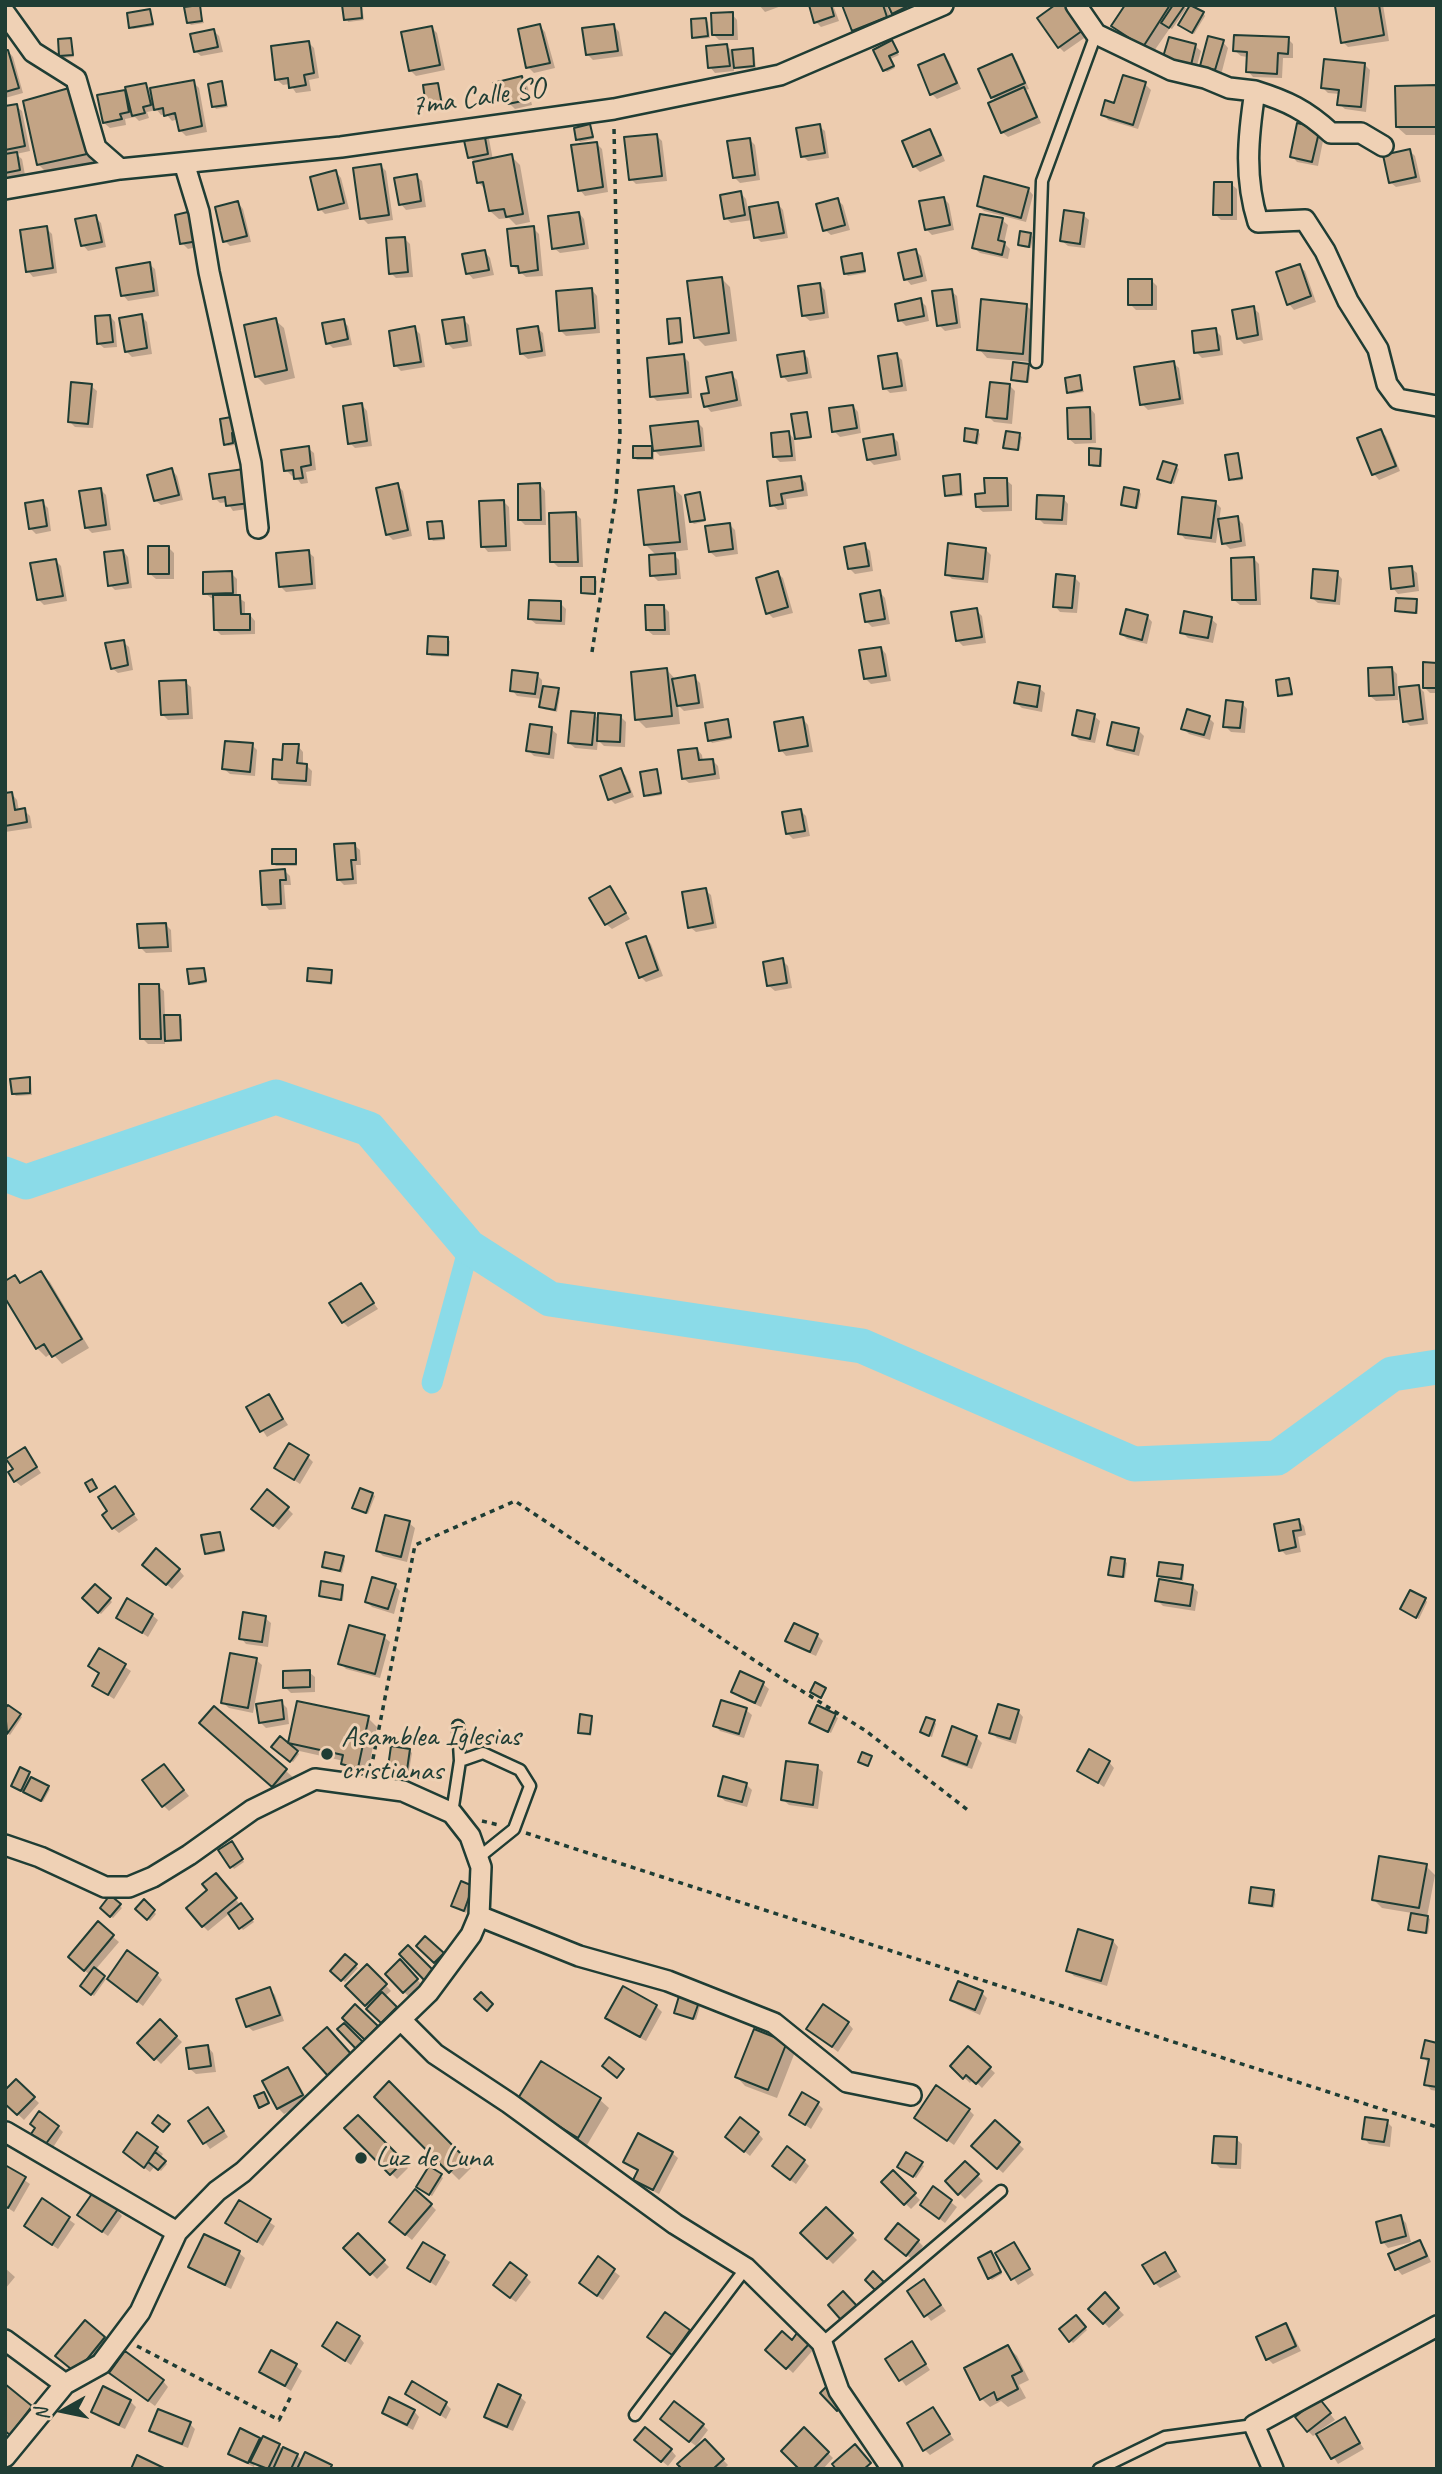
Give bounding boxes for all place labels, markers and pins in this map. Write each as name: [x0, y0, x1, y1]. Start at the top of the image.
place label: Asamblea Iglesias cristianas: [341, 1719, 520, 1790]
marker: Asamblea Iglesias cristianas: [319, 1746, 335, 1762]
place label: Luz de Luna: [375, 2140, 492, 2176]
marker: Luz de Luna: [353, 2150, 369, 2166]

